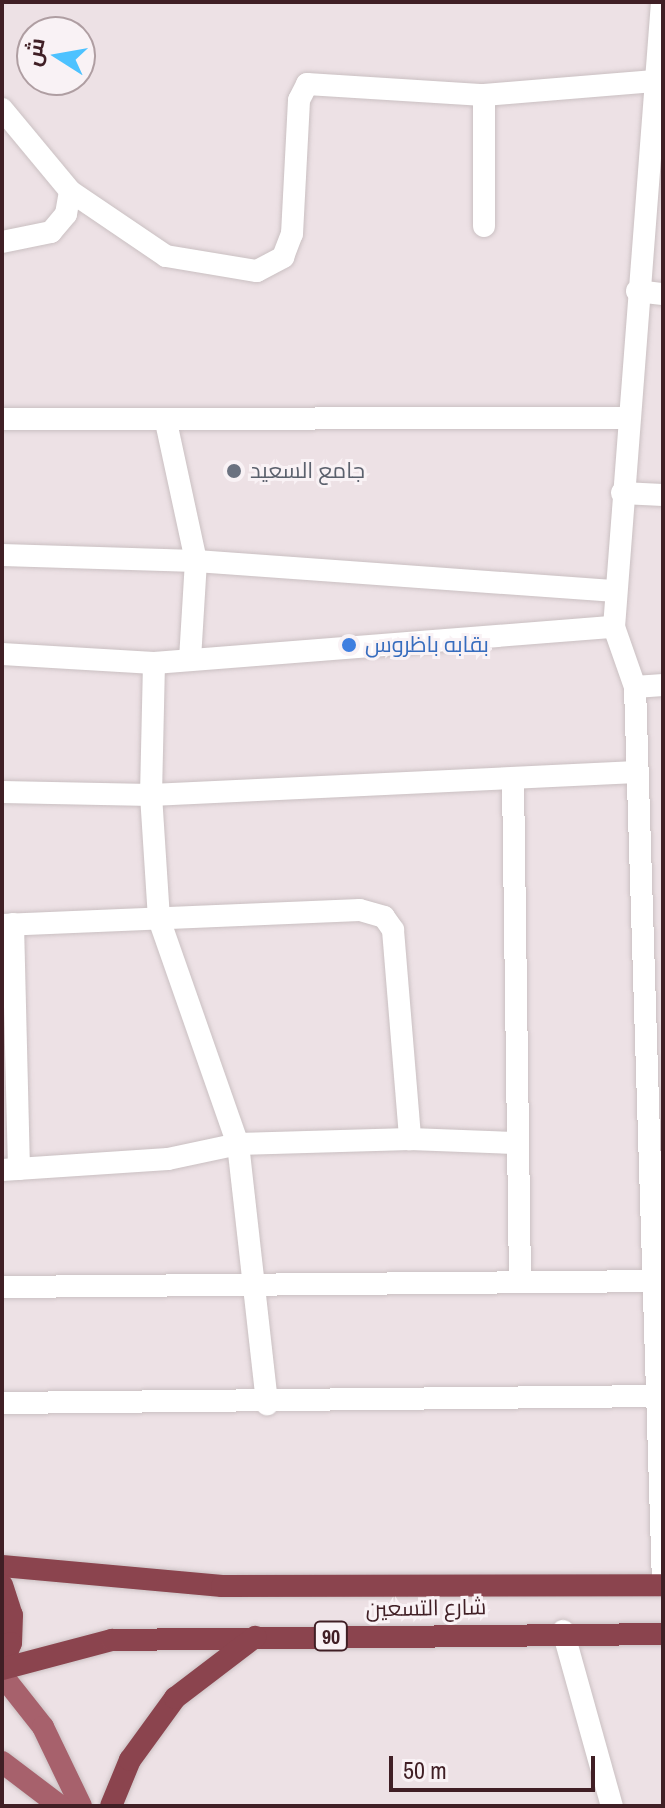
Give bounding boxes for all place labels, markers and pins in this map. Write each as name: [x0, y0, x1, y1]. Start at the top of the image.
place label: جامع السعيد: [250, 458, 365, 484]
marker: جامع السعيد: [225, 462, 243, 480]
place label: بقابه باظروس: [365, 632, 489, 658]
marker: بقابه باظروس: [340, 636, 358, 654]

